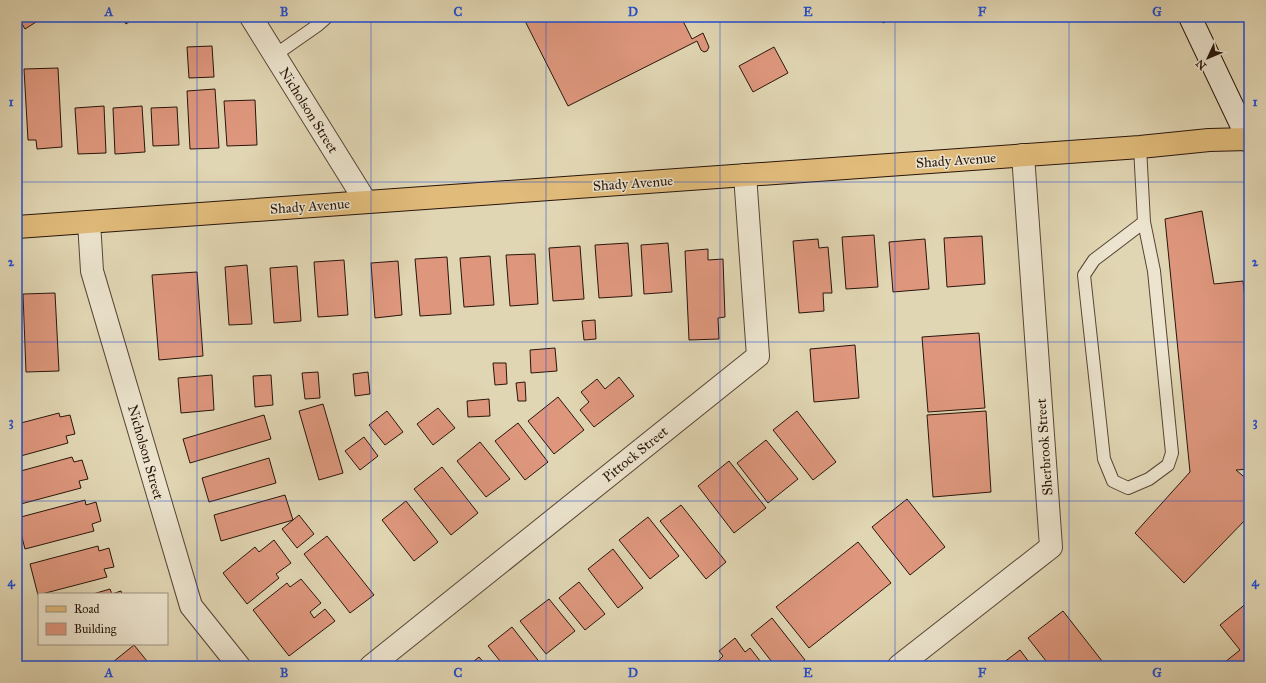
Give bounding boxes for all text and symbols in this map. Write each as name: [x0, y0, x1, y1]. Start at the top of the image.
text: A: [104, 4, 114, 20]
text: B: [280, 4, 289, 20]
text: C: [454, 4, 463, 20]
text: D: [628, 4, 638, 20]
text: E: [803, 4, 813, 20]
text: F: [978, 4, 987, 20]
text: G: [1152, 4, 1162, 20]
north arrow: [1188, 38, 1228, 78]
text: N: [1193, 56, 1209, 72]
street label: Nicholson Street: [275, 64, 342, 156]
text: 1: [8, 94, 14, 110]
text: 1: [1252, 94, 1258, 110]
street label: Shady Avenue: [915, 149, 997, 172]
street label: Shady Avenue: [592, 172, 674, 195]
street label: Shady Avenue: [269, 195, 351, 218]
text: 2: [8, 254, 15, 270]
text: 2: [1252, 254, 1259, 270]
street label: Sherbrook Street: [1033, 398, 1056, 496]
street label: Nicholson Street: [124, 403, 167, 502]
text: 3: [8, 414, 14, 430]
text: 3: [1252, 414, 1258, 430]
street label: Pittock Street: [599, 423, 671, 486]
text: 4: [7, 574, 15, 590]
text: 4: [1251, 574, 1259, 590]
legend: [38, 593, 168, 645]
text: Road: [74, 602, 100, 616]
text: Building: [74, 622, 117, 637]
text: A: [104, 665, 114, 681]
text: B: [280, 665, 289, 681]
text: C: [454, 665, 463, 681]
text: D: [628, 665, 638, 681]
text: E: [803, 665, 813, 681]
text: F: [978, 665, 987, 681]
text: G: [1152, 665, 1162, 681]

